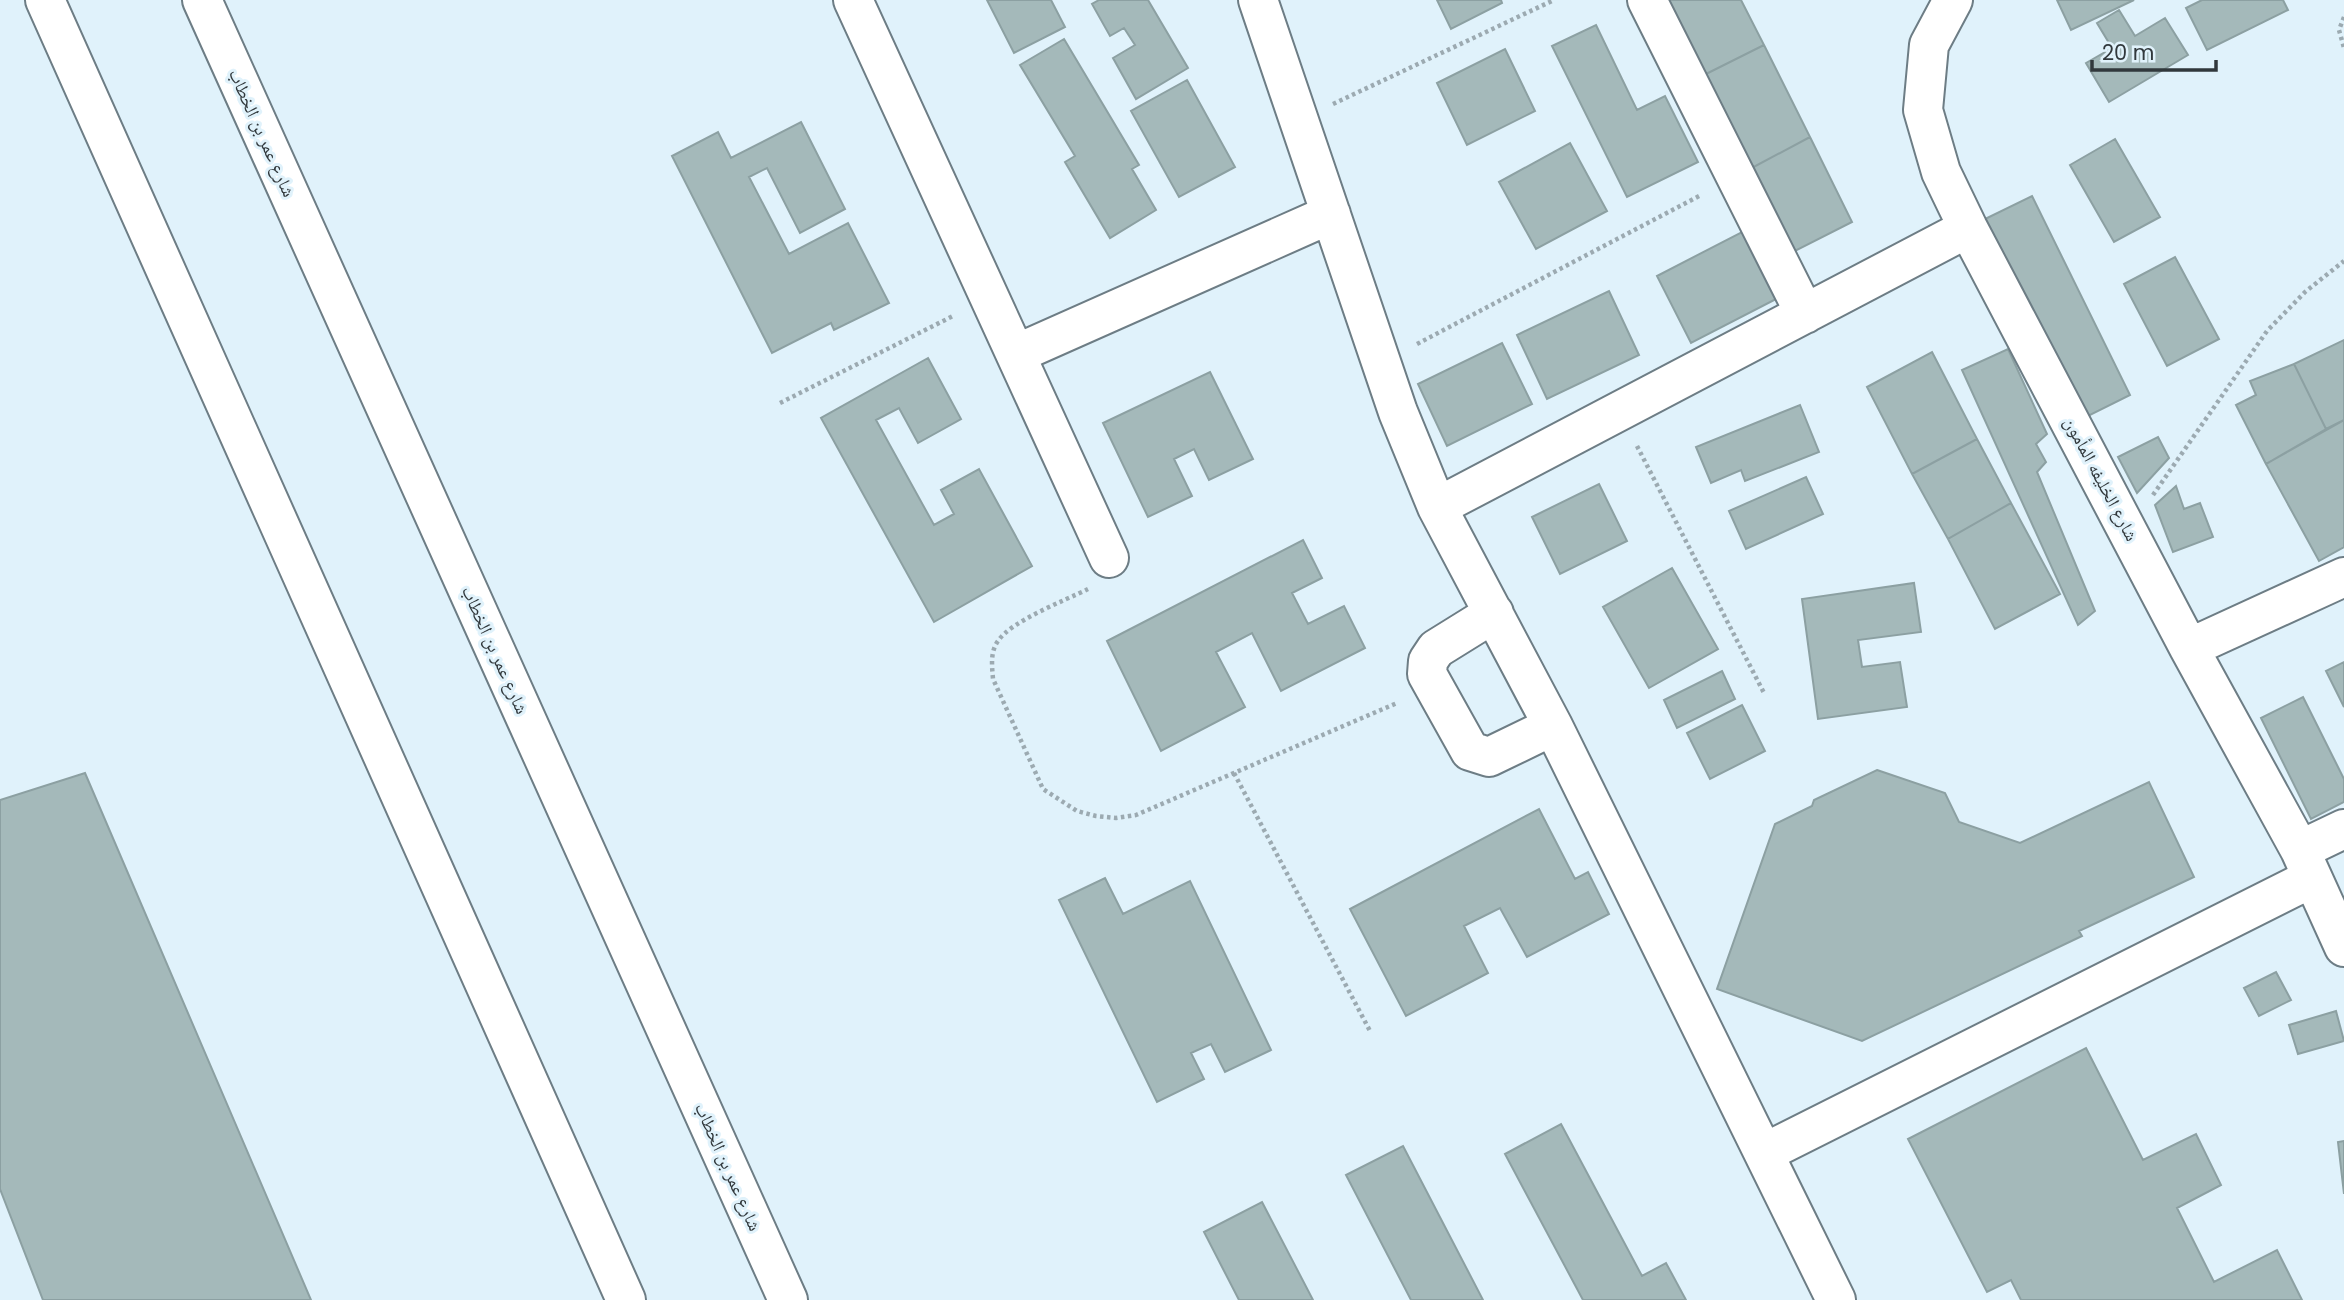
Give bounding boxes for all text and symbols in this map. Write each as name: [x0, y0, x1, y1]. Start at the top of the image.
scale bar: [2092, 28, 2216, 72]
text: 20 m: [2102, 38, 2155, 67]
street label: شارع عمر بن الخطاب: [223, 65, 302, 201]
street label: شارع الخليفه المأمون: [2058, 412, 2145, 545]
street label: شارع عمر بن الخطاب: [456, 582, 535, 718]
street label: شارع عمر بن الخطاب: [689, 1099, 768, 1235]

